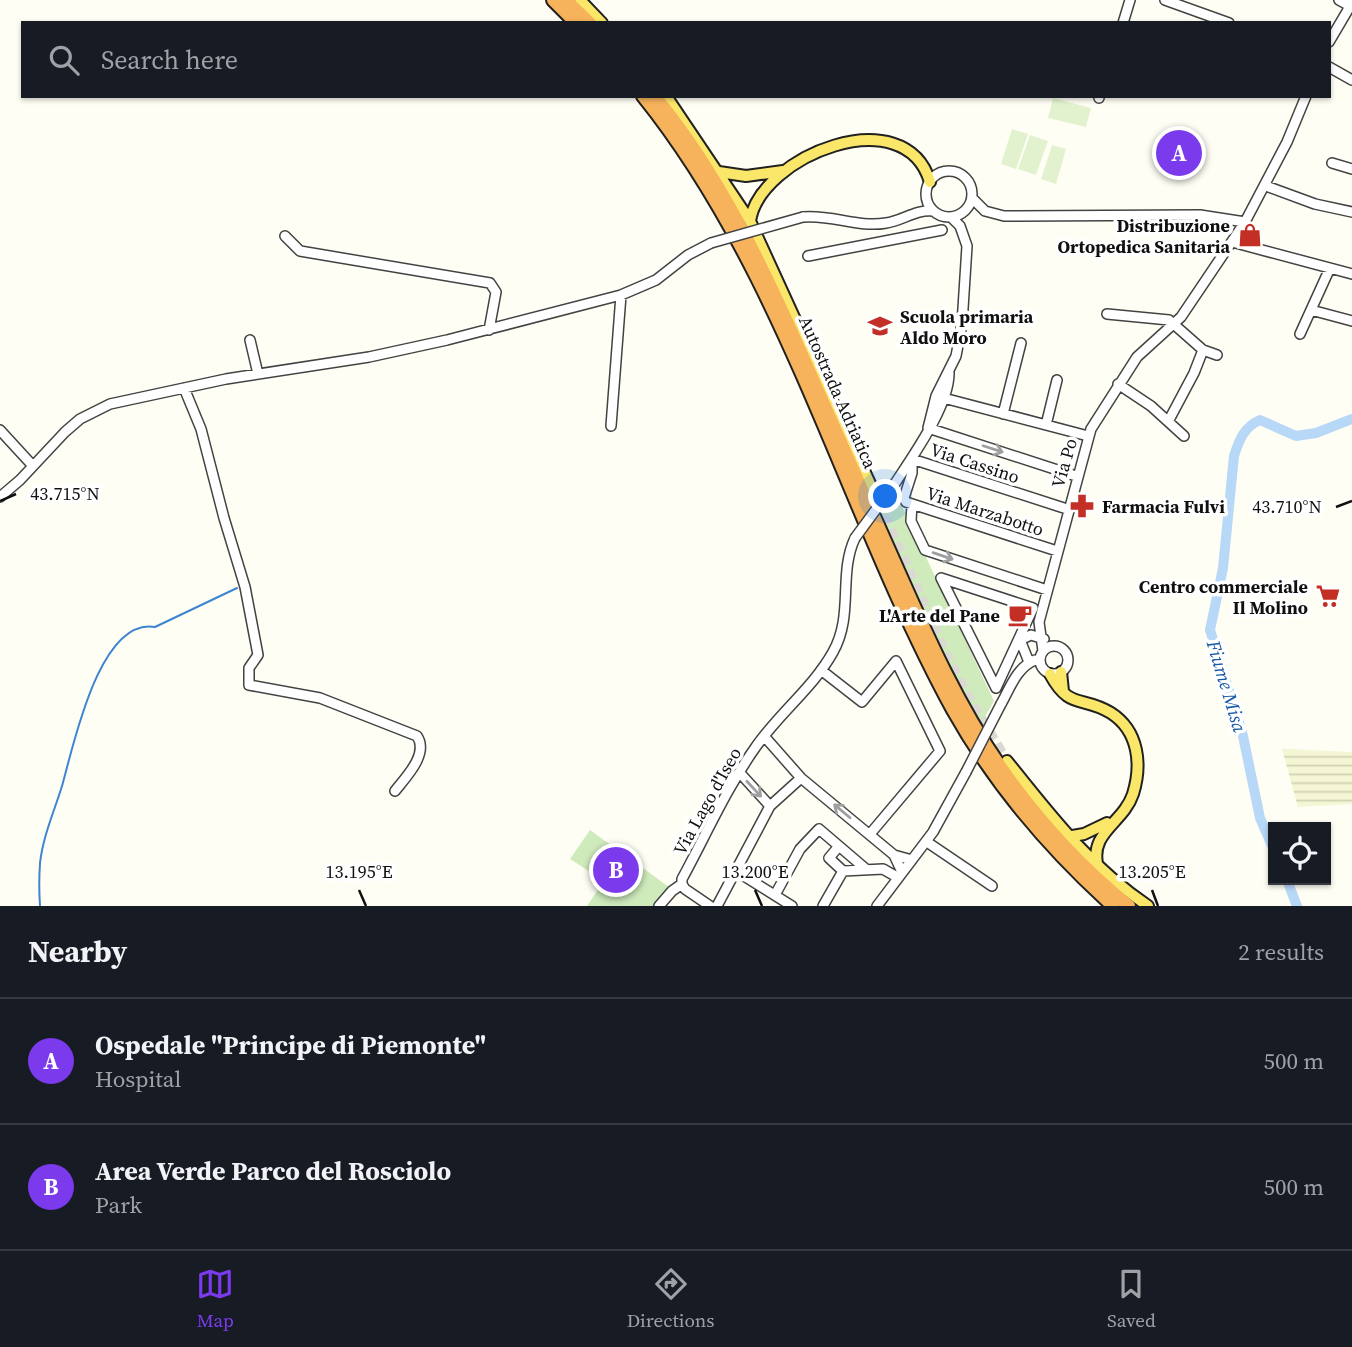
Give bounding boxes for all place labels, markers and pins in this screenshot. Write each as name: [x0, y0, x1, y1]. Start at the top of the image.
pin: A: [1156, 127, 1202, 179]
place label: Distribuzione Ortopedica Sanitaria: [1057, 213, 1230, 259]
shop icon: Distribuzione Ortopedica Sanitaria: [1236, 221, 1264, 249]
place label: Scuola primaria Aldo Moro: [900, 304, 1034, 350]
school or university icon: Scuola primaria Aldo Moro: [866, 312, 894, 340]
pharmacy icon: Farmacia Fulvi: [1068, 492, 1096, 520]
place label: Farmacia Fulvi: [1102, 494, 1225, 519]
place label: Centro commerciale Il Molino: [1139, 574, 1308, 620]
supermarket icon: Centro commerciale Il Molino: [1314, 582, 1342, 610]
cafe icon: L'Arte del Pane: [1006, 601, 1034, 629]
place label: L'Arte del Pane: [879, 603, 1000, 628]
pin: B: [593, 844, 639, 896]

